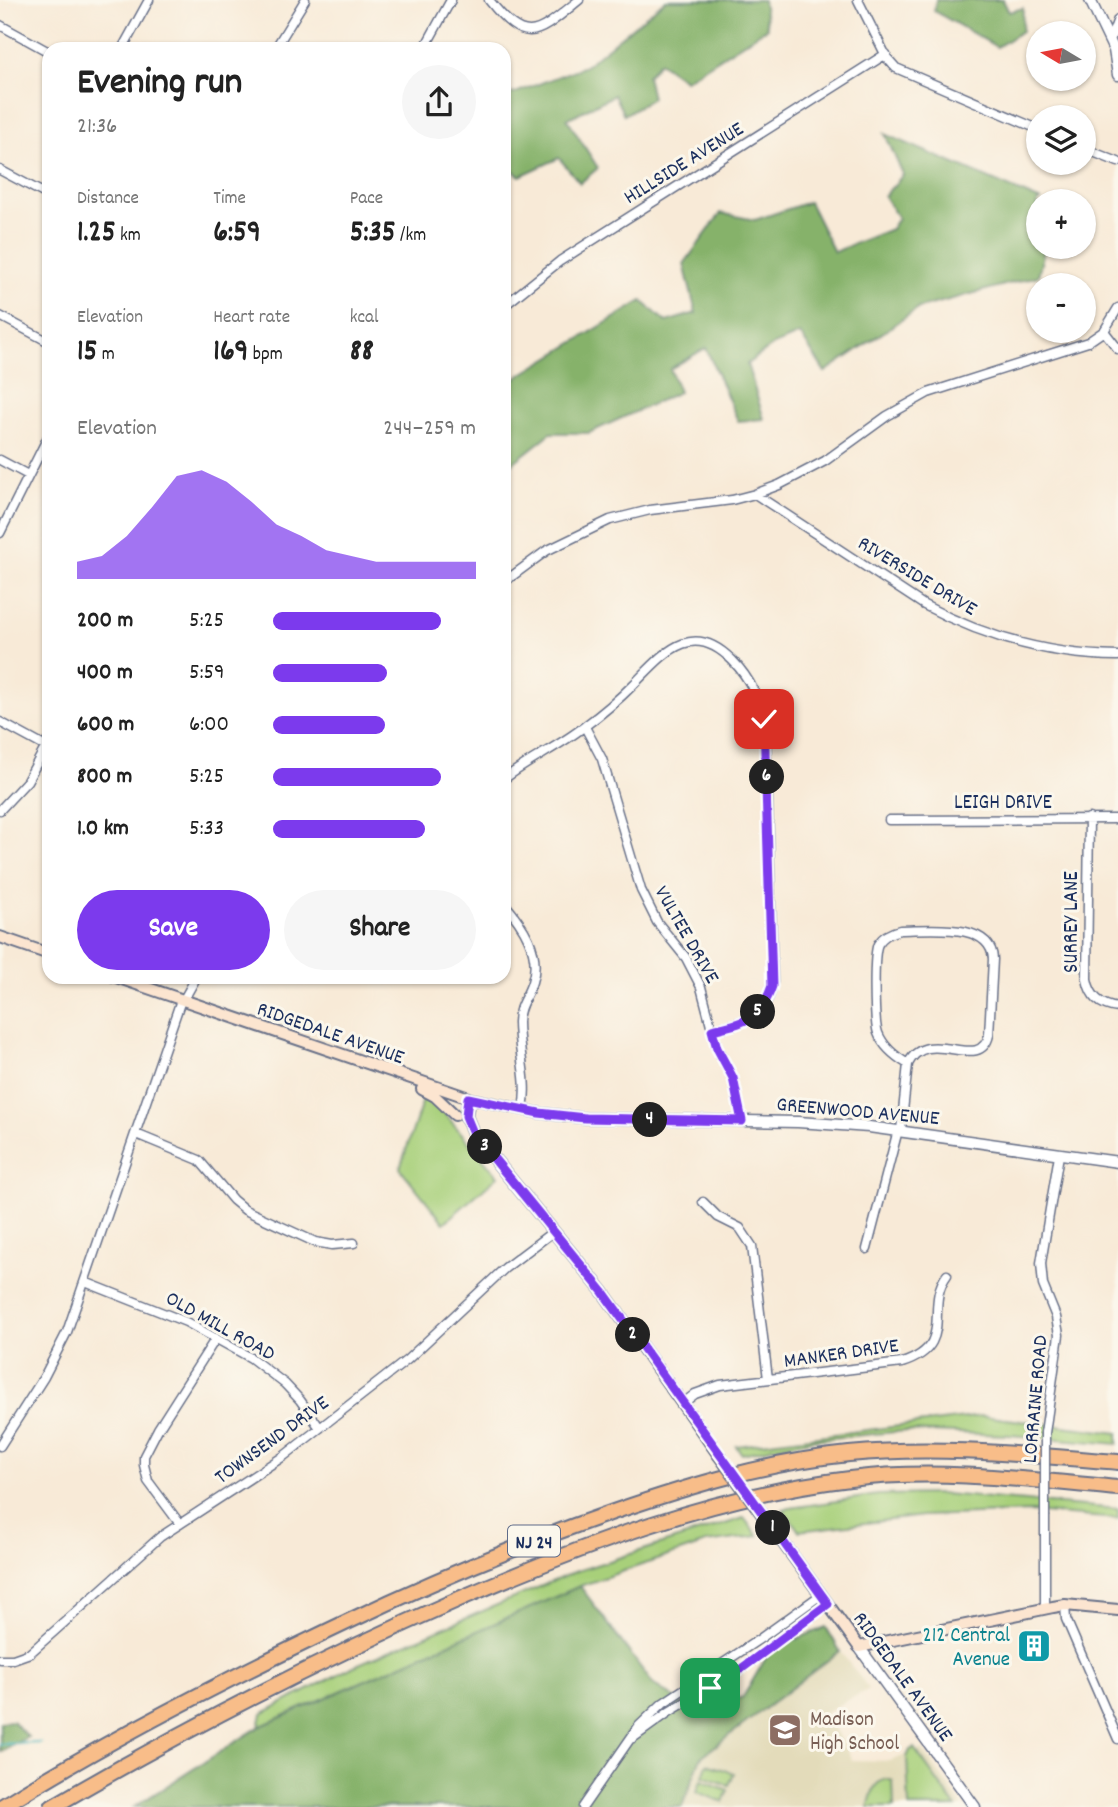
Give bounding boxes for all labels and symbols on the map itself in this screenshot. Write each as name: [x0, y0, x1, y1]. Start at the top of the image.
north arrow: [1026, 21, 1096, 91]
street label: HILLSIDE AVENUE: [619, 115, 751, 213]
street label: RIVERSIDE DRIVE: [851, 530, 982, 625]
pin: [734, 689, 794, 749]
pin: 6: [750, 760, 784, 794]
street label: LEIGH DRIVE: [954, 789, 1052, 819]
street label: SURREY LANE: [1058, 871, 1088, 973]
street label: VULTEE DRIVE: [645, 881, 726, 990]
pin: 5: [740, 995, 776, 1030]
street label: RIDGEDALE AVENUE: [252, 996, 408, 1074]
street label: GREENWOOD AVENUE: [775, 1091, 941, 1135]
pin: 4: [632, 1102, 668, 1138]
pin: 3: [468, 1130, 503, 1164]
street label: OLD MILL ROAD: [159, 1285, 280, 1370]
pin: 2: [616, 1318, 650, 1352]
street label: MANKER DRIVE: [782, 1332, 901, 1378]
street label: LORRAINE ROAD: [1016, 1334, 1058, 1465]
street label: TOWNSEND DRIVE: [209, 1389, 337, 1493]
pin: 1: [756, 1510, 790, 1546]
road number: NJ 24: [508, 1526, 560, 1556]
street label: RIDGEDALE AVENUE: [844, 1607, 959, 1749]
place label: 212 Central Avenue: [923, 1622, 1010, 1676]
building icon: 212 Central Avenue: [1015, 1627, 1053, 1665]
pin: [680, 1658, 740, 1718]
place label: Madison High School: [810, 1706, 899, 1760]
school or university icon: Madison High School: [766, 1711, 804, 1749]

